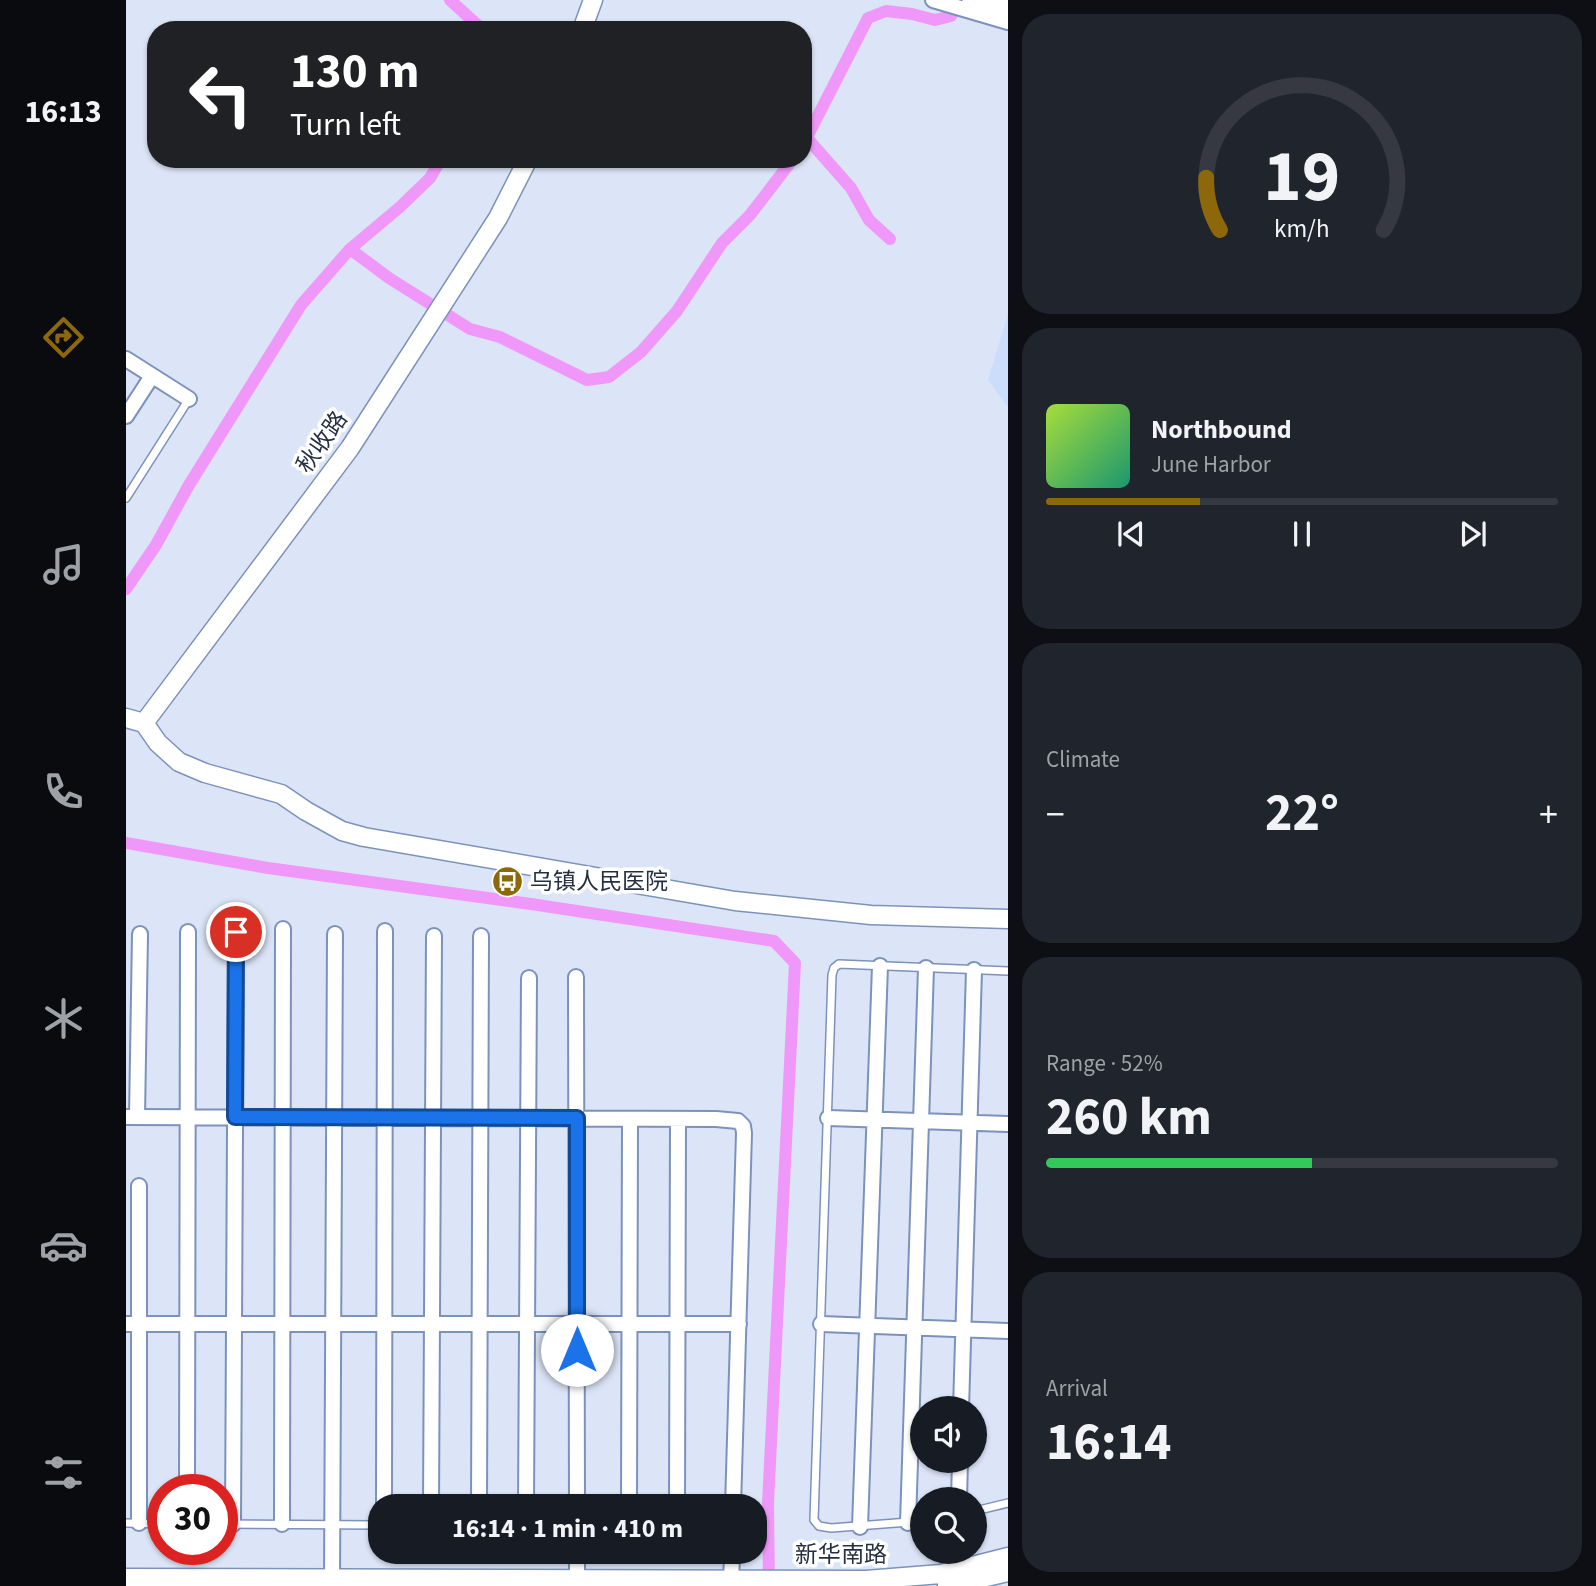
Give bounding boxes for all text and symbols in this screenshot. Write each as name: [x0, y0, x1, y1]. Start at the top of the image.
text: 130 m: [290, 37, 419, 107]
icon: left: [175, 49, 266, 140]
text: 16:13: [24, 89, 102, 135]
text: Turn left: [290, 102, 401, 148]
text: 19: [1264, 126, 1340, 230]
text: km/h: [1274, 211, 1330, 247]
icon: directions: [39, 313, 88, 362]
street label: 秋收路: [289, 404, 355, 480]
text: Northbound: [1151, 411, 1292, 448]
text: June Harbor: [1151, 448, 1271, 481]
icon: previous: [1112, 515, 1150, 553]
icon: pause: [1283, 515, 1321, 553]
icon: next: [1454, 515, 1492, 553]
icon: music: [39, 540, 88, 589]
text: Climate: [1046, 743, 1120, 776]
icon: phone: [39, 767, 88, 816]
text: 22°: [1265, 777, 1339, 851]
text: −: [1046, 788, 1065, 842]
text: +: [1539, 788, 1558, 842]
bus stop icon: 乌镇人民医院: [490, 864, 524, 898]
place label: 乌镇人民医院: [530, 865, 668, 898]
pin: [206, 902, 266, 962]
icon: arrive: [217, 913, 255, 951]
icon: climate: [39, 994, 88, 1043]
text: Range · 52%: [1046, 1047, 1163, 1080]
text: 260 km: [1046, 1081, 1212, 1155]
icon: car: [39, 1221, 88, 1270]
position arrow: [540, 1313, 614, 1387]
text: Arrival: [1046, 1372, 1108, 1405]
map controls: [910, 1396, 987, 1564]
button: sound: [910, 1396, 987, 1473]
text: 16:14: [1046, 1406, 1171, 1480]
icon: filters: [39, 1448, 88, 1497]
speed limit sign: 30: [147, 1474, 238, 1565]
button: search: [910, 1487, 987, 1564]
text: 16:14 · 1 min · 410 m: [452, 1510, 683, 1547]
street label: 新华南路: [795, 1538, 887, 1571]

